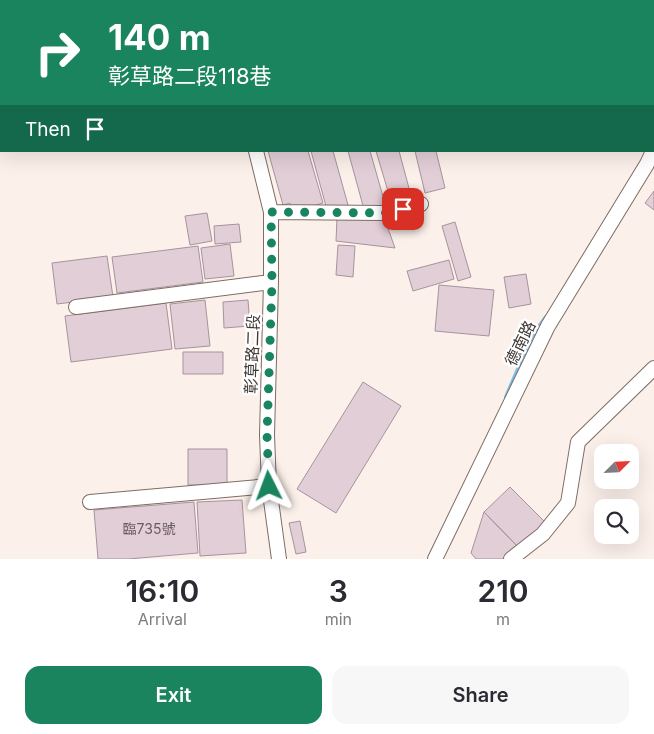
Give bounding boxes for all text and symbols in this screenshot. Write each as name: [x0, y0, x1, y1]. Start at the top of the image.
text: 140 m: [108, 16, 211, 58]
icon: right: [25, 20, 90, 85]
text: 彰草路二段118巷: [108, 63, 272, 89]
icon: arrive: [81, 115, 109, 143]
text: Then: [25, 118, 71, 141]
pin: [382, 188, 424, 230]
icon: arrive: [389, 195, 417, 223]
street label: 彰草路二段: [241, 314, 263, 394]
street label: 德南路: [500, 317, 540, 369]
north arrow: [594, 444, 639, 489]
map controls: [594, 444, 639, 544]
position arrow: [242, 459, 294, 511]
button: search: [594, 499, 639, 544]
house number: 臨735號: [123, 520, 175, 537]
text: 16:10: [125, 573, 199, 609]
text: 3: [329, 573, 348, 609]
text: 210: [477, 573, 529, 609]
text: Arrival: [138, 609, 187, 629]
text: min: [325, 609, 352, 629]
text: m: [496, 609, 510, 629]
button: Exit: [25, 666, 322, 724]
button: Share: [332, 666, 629, 724]

